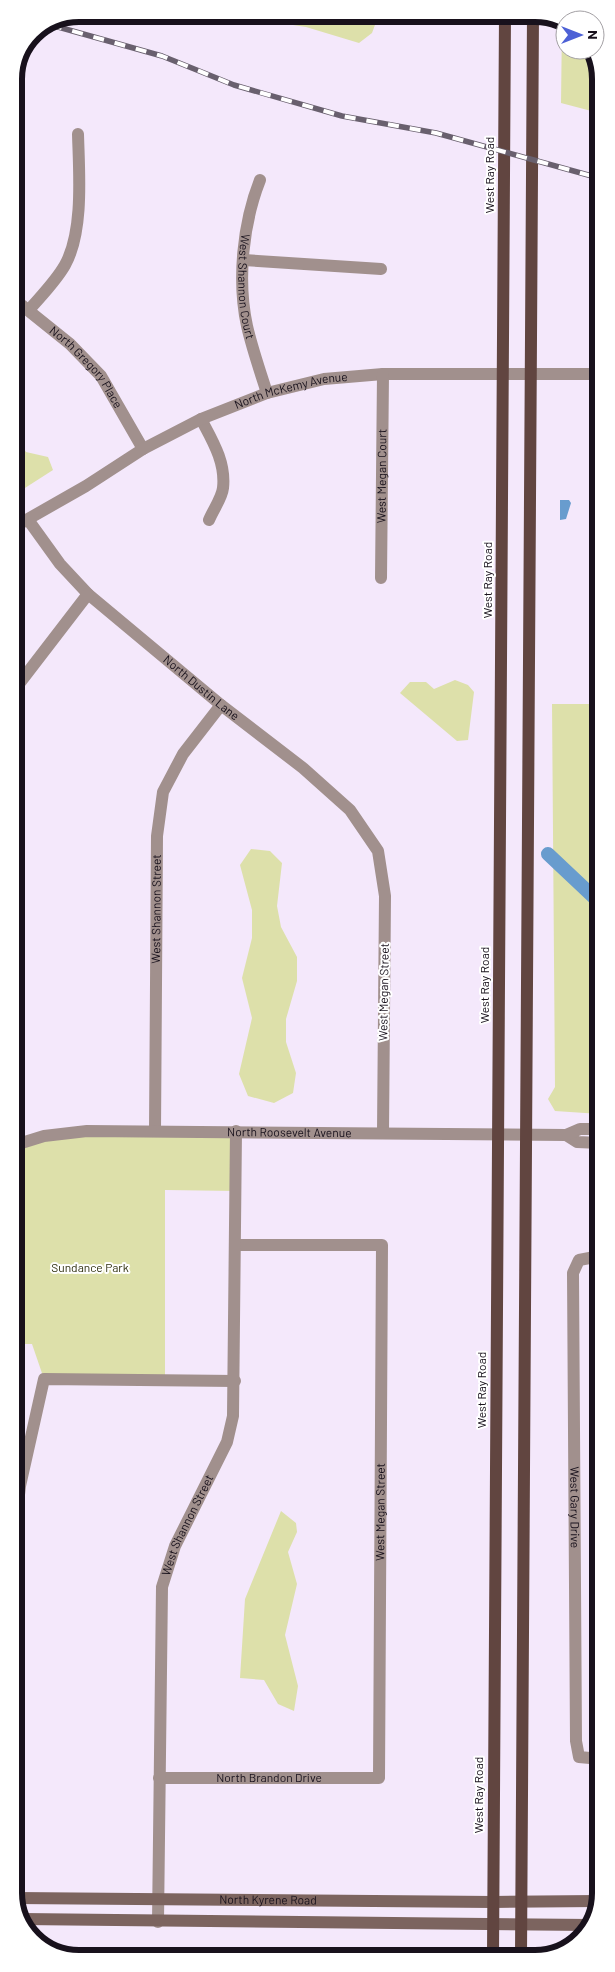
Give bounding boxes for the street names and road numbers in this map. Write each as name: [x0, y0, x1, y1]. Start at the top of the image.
street label: West Ray Road: [482, 137, 496, 213]
street label: West Shannon Court: [236, 233, 258, 341]
street label: North Gregory Place: [47, 323, 126, 410]
street label: North McKemy Avenue: [232, 369, 348, 411]
street label: West Megan Court: [374, 429, 388, 523]
street label: West Ray Road: [480, 542, 494, 618]
street label: North Dustin Lane: [161, 652, 242, 722]
street label: West Shannon Street: [148, 854, 163, 964]
street label: West Megan Street: [375, 943, 391, 1041]
street label: West Ray Road: [477, 947, 491, 1023]
street label: North Roosevelt Avenue: [227, 1124, 352, 1139]
street label: West Ray Road: [474, 1352, 488, 1428]
street label: West Megan Street: [372, 1463, 387, 1561]
street label: West Gary Drive: [568, 1466, 583, 1548]
street label: West Shannon Street: [158, 1472, 216, 1577]
street label: West Ray Road: [471, 1757, 485, 1833]
street label: North Brandon Drive: [216, 1770, 322, 1784]
street label: North Kyrene Road: [219, 1892, 317, 1907]

